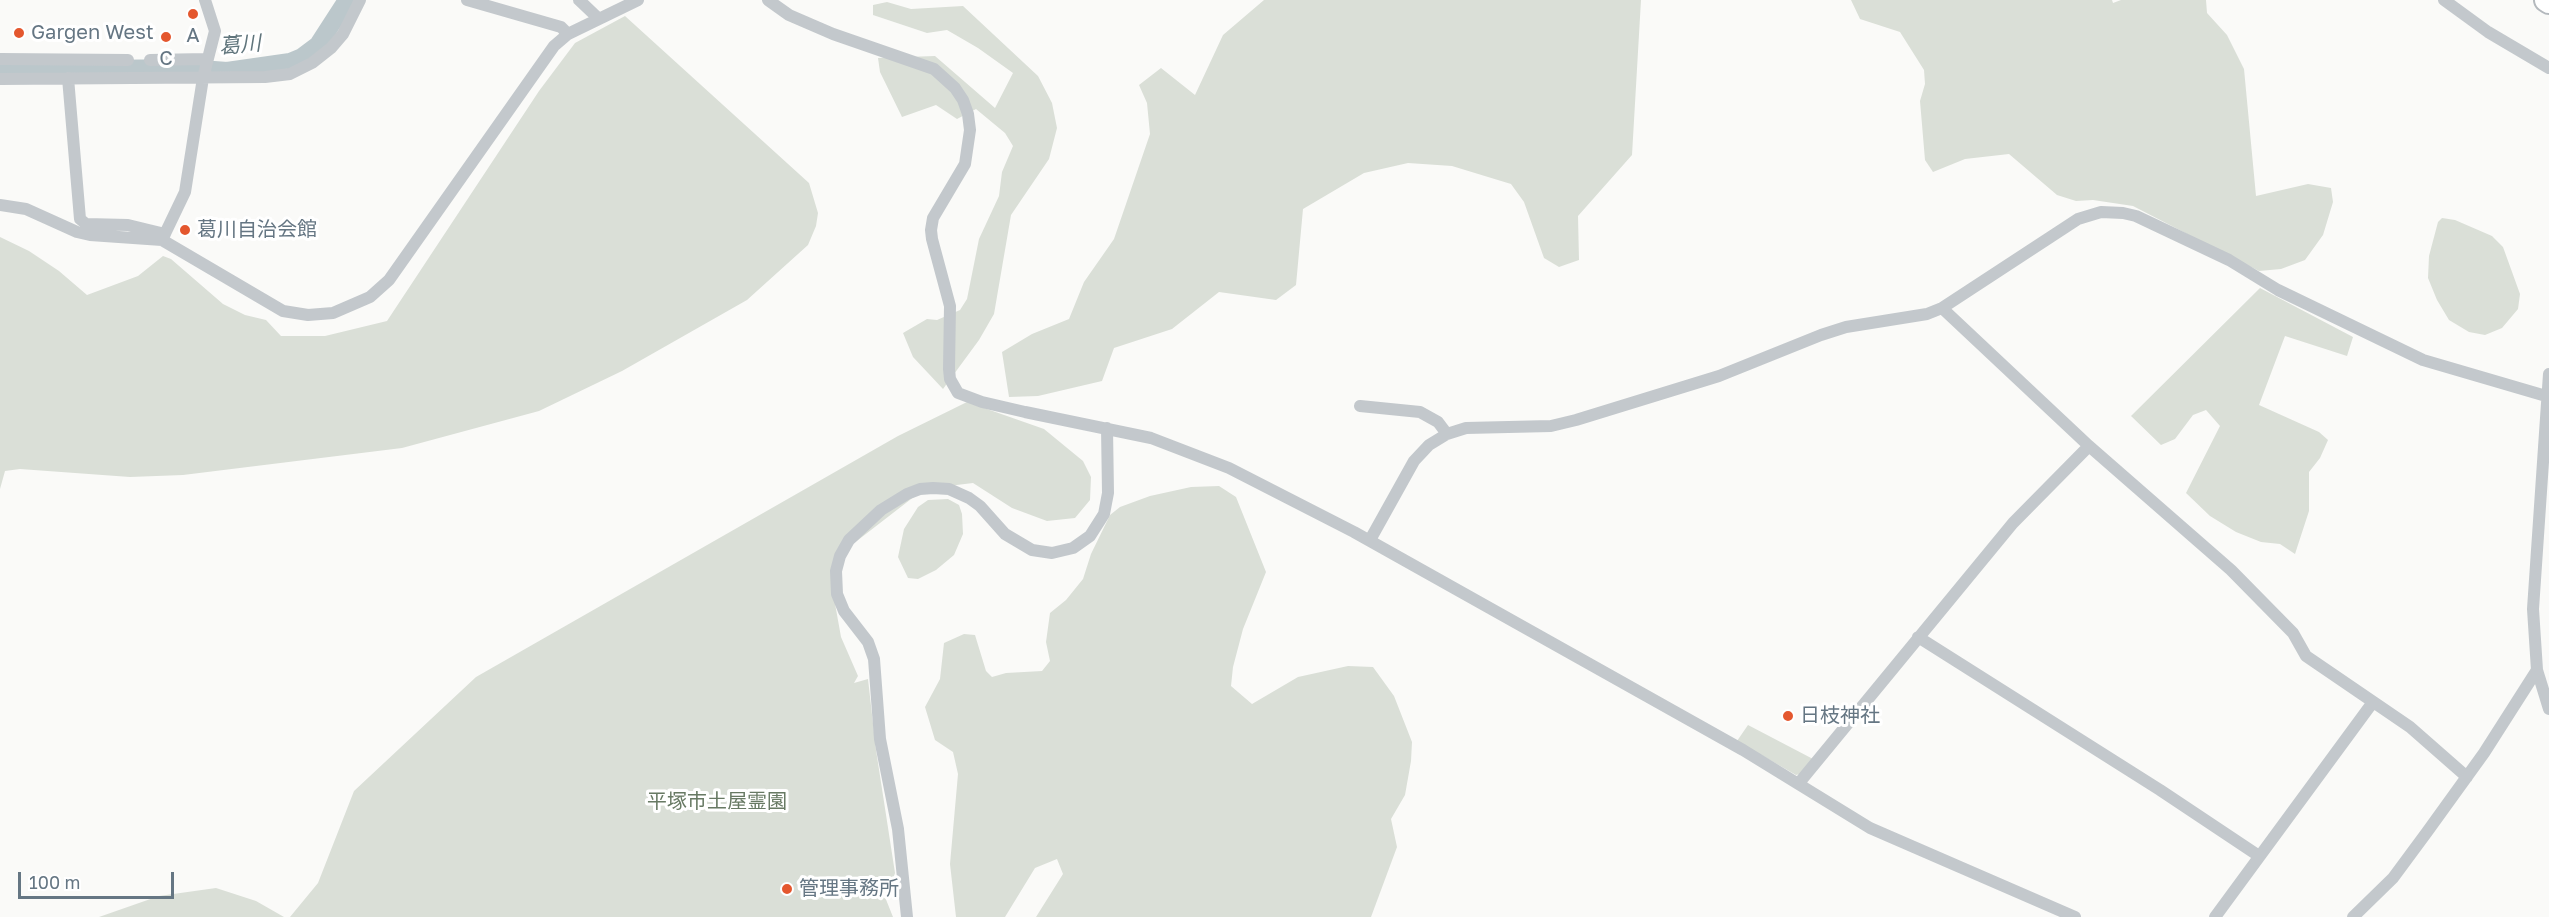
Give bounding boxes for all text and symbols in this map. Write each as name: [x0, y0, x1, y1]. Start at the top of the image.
marker: A: [186, 7, 200, 21]
place label: Gargen West: [31, 21, 154, 45]
place label: A: [186, 24, 200, 48]
marker: Gargen West: [12, 26, 26, 40]
marker: C: [159, 30, 173, 44]
water label: 葛川: [218, 31, 262, 59]
place label: C: [159, 47, 173, 71]
place label: 葛川自治会館: [197, 218, 317, 242]
marker: 葛川自治会館: [178, 223, 192, 237]
place label: 日枝神社: [1800, 704, 1880, 728]
marker: 日枝神社: [1781, 709, 1795, 723]
park label: 平塚市土屋霊園: [647, 790, 787, 814]
scale bar: [21, 860, 177, 898]
text: 100 m: [29, 871, 80, 893]
place label: 管理事務所: [799, 877, 899, 901]
marker: 管理事務所: [780, 882, 794, 896]

